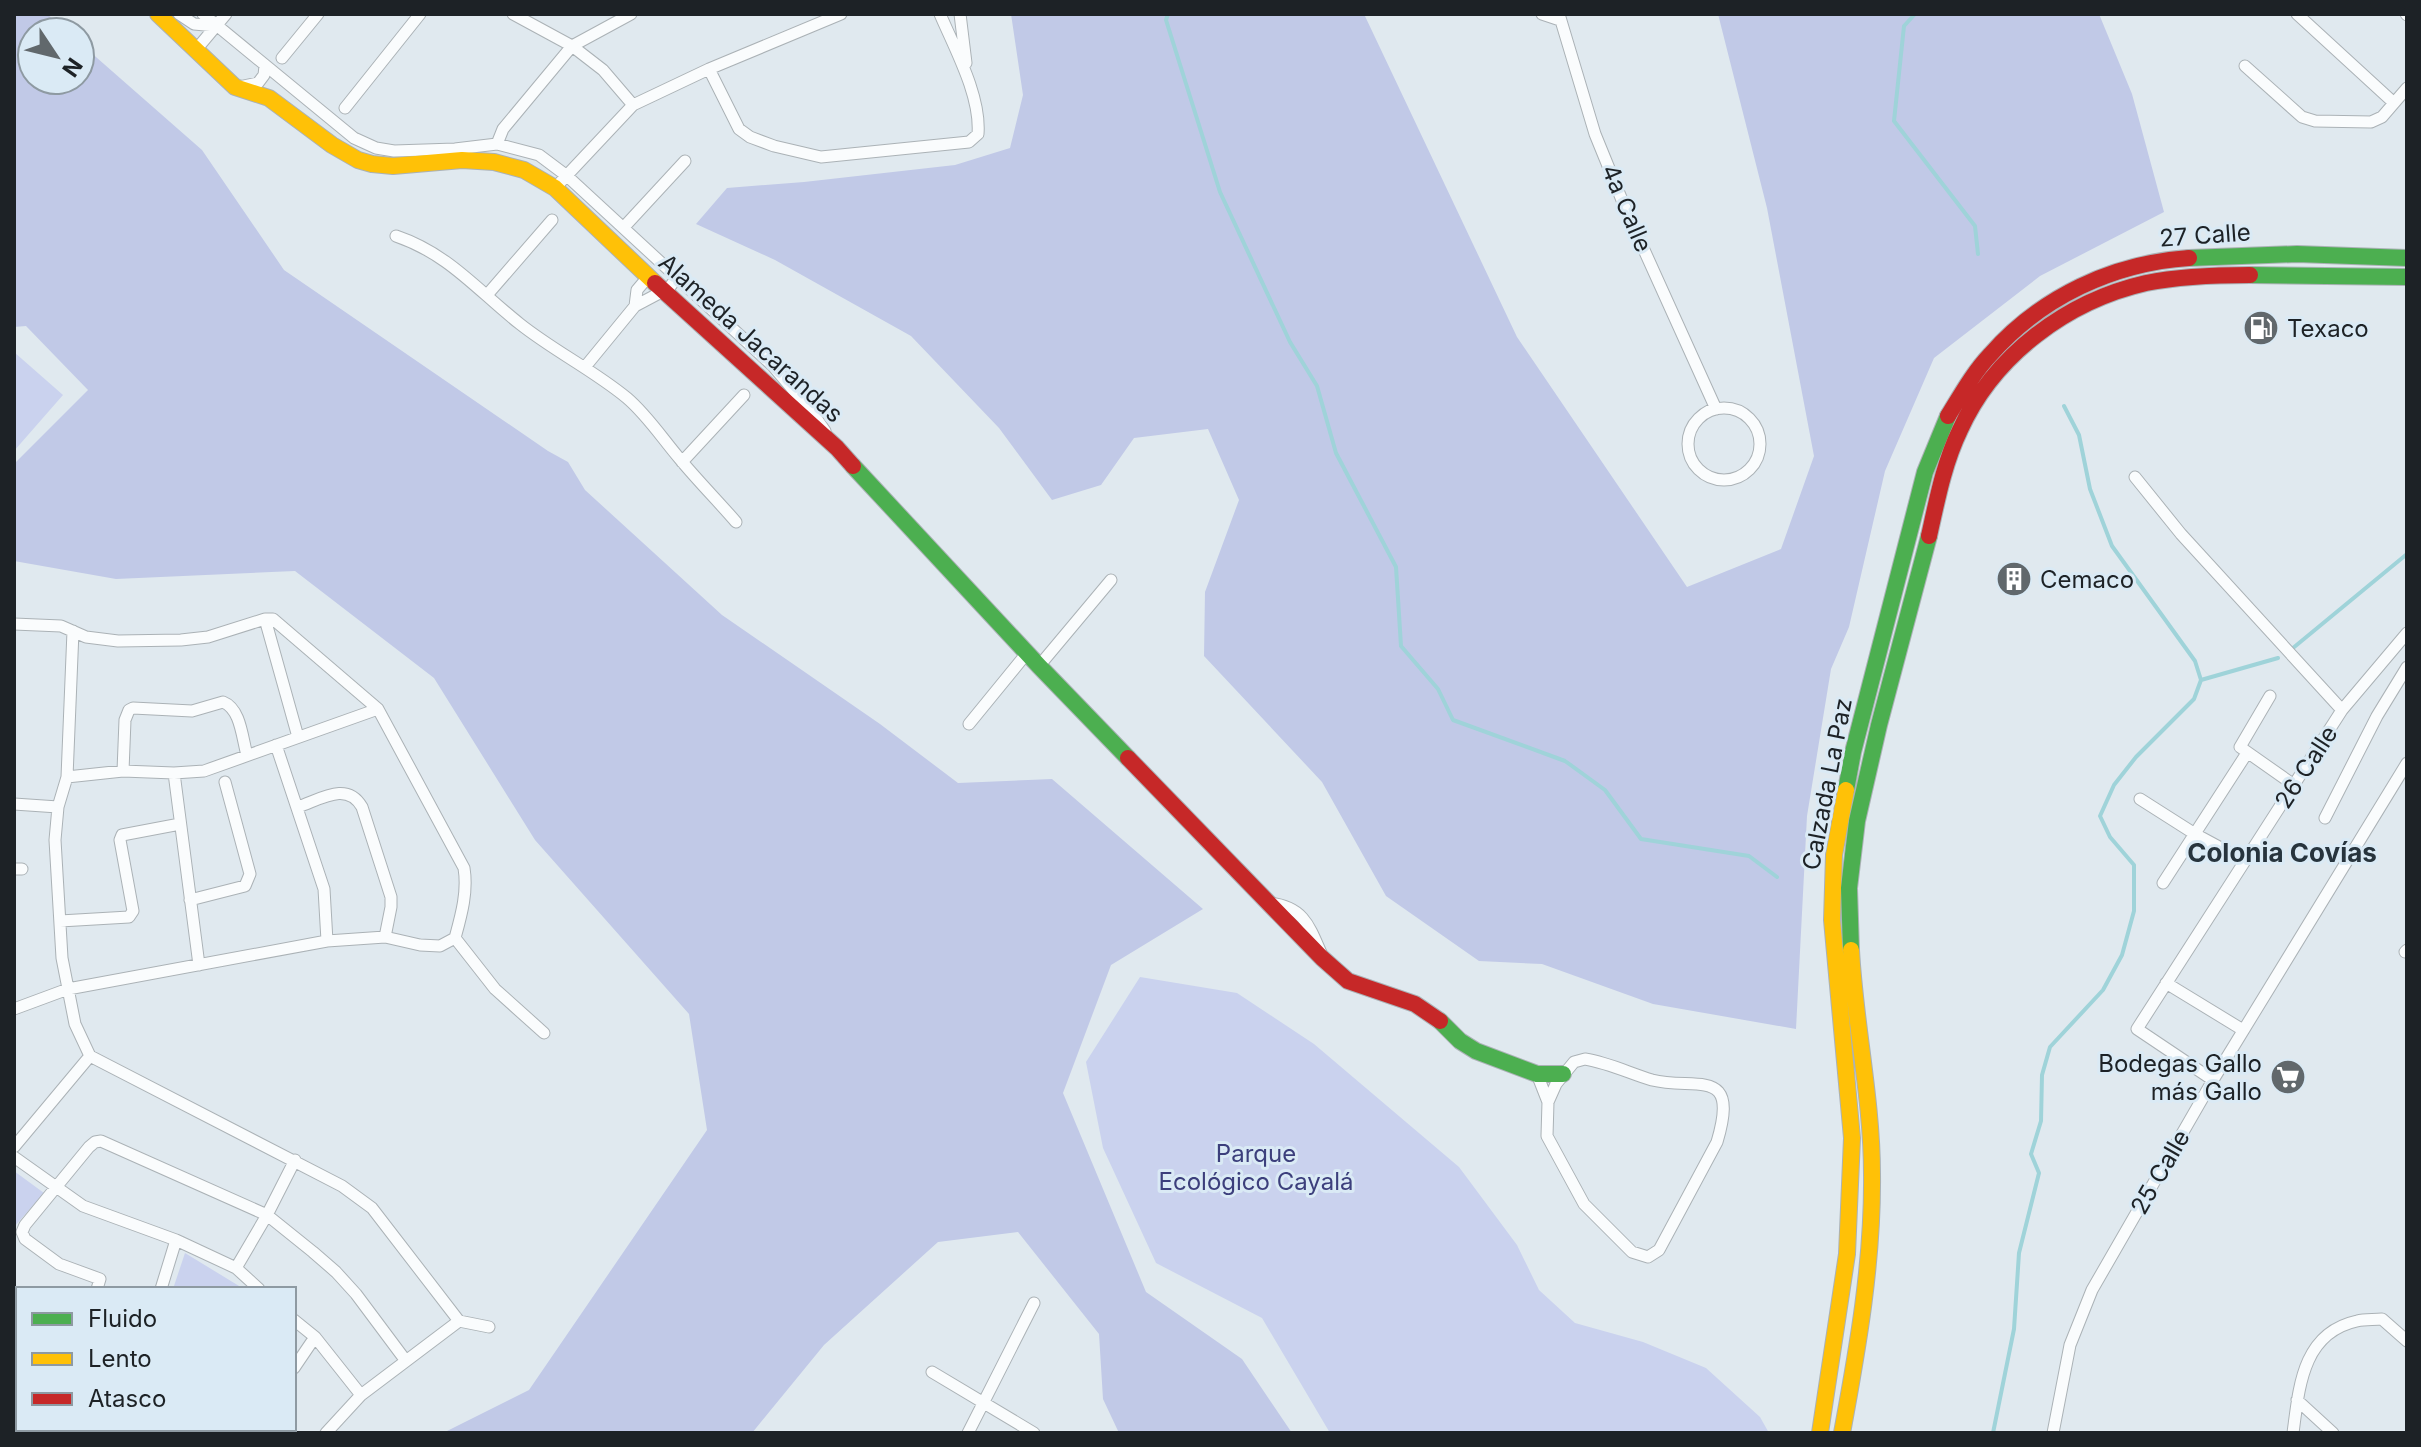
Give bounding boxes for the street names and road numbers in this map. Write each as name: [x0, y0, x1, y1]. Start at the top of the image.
street label: 4a Calle: [1596, 160, 1658, 256]
street label: 27 Calle: [2158, 217, 2252, 253]
street label: Alameda Jacarandas: [653, 248, 849, 428]
street label: Calzada La Paz: [1796, 696, 1858, 872]
street label: 26 Calle: [2269, 720, 2343, 814]
street label: 25 Calle: [2124, 1125, 2196, 1219]

